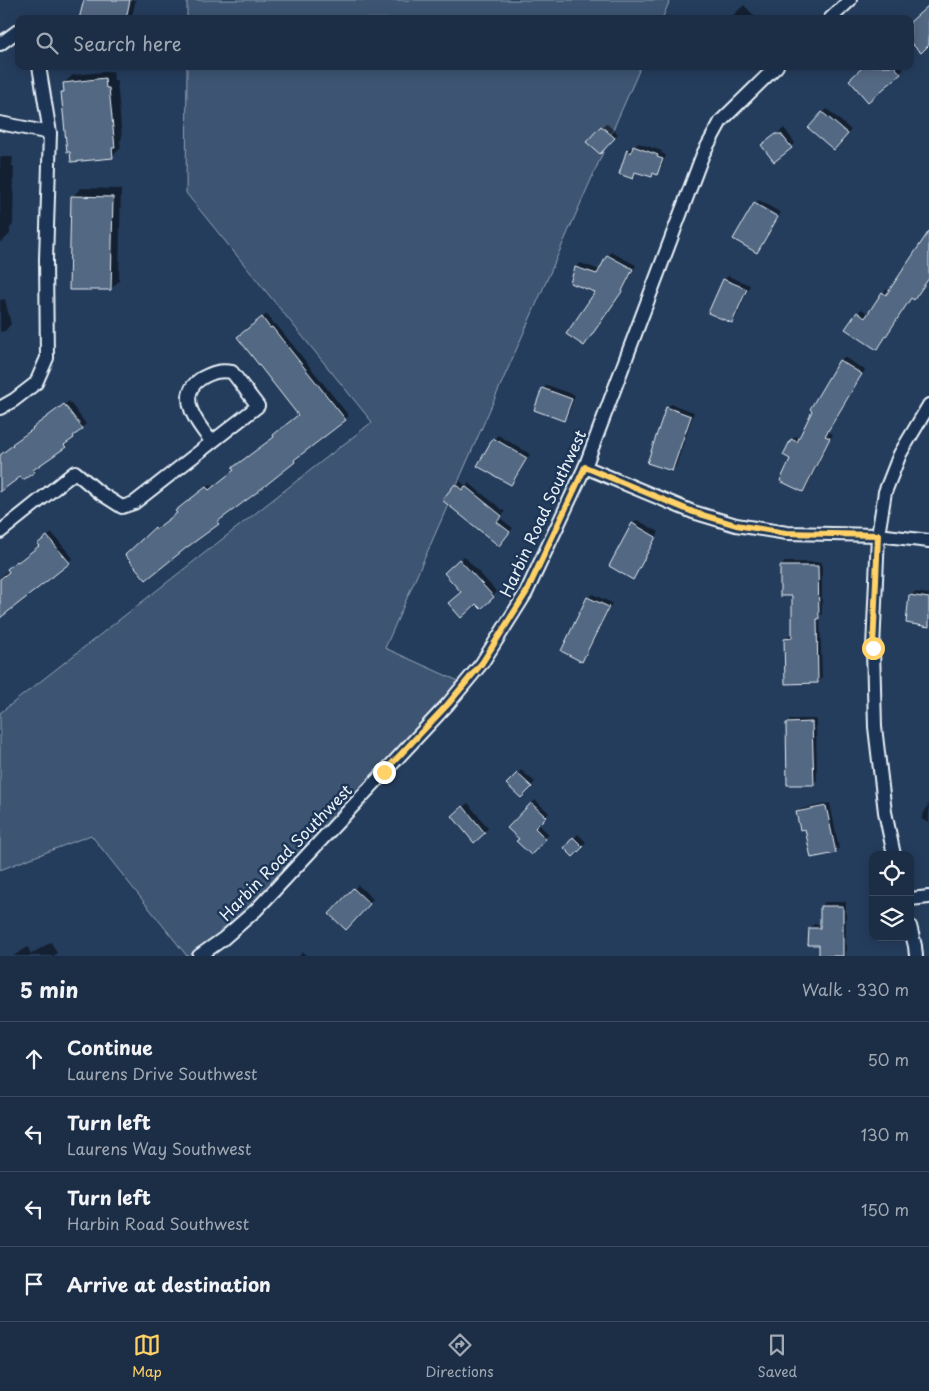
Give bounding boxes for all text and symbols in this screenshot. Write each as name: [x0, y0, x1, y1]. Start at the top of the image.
search box: [15, 15, 914, 70]
icon: search: [33, 29, 61, 57]
text: Search here: [73, 29, 182, 57]
street label: Harbin Road Southwest: [493, 425, 591, 601]
route start: [862, 637, 885, 660]
route end: [373, 761, 396, 784]
street label: Harbin Road Southwest: [213, 778, 357, 926]
map controls: [869, 851, 914, 941]
button: locate: [869, 851, 914, 896]
button: layers: [869, 896, 914, 941]
text: 5 min: [20, 973, 78, 1005]
text: Walk · 330 m: [802, 977, 909, 1001]
text: Continue: [67, 1033, 153, 1061]
icon: ahead: [20, 1045, 48, 1073]
text: 50 m: [868, 1047, 909, 1071]
text: Laurens Drive Southwest: [67, 1061, 257, 1085]
text: Turn left: [67, 1108, 151, 1136]
icon: left: [20, 1120, 48, 1148]
text: 130 m: [861, 1122, 909, 1146]
text: Laurens Way Southwest: [67, 1136, 251, 1160]
text: Turn left: [67, 1183, 151, 1211]
icon: left: [20, 1195, 48, 1223]
text: 150 m: [861, 1197, 909, 1221]
text: Harbin Road Southwest: [67, 1211, 249, 1235]
icon: arrive: [20, 1270, 48, 1298]
text: Arrive at destination: [67, 1270, 271, 1298]
tab: Map: [132, 1331, 162, 1382]
tab: Directions: [426, 1331, 494, 1382]
tab: Saved: [757, 1331, 797, 1382]

